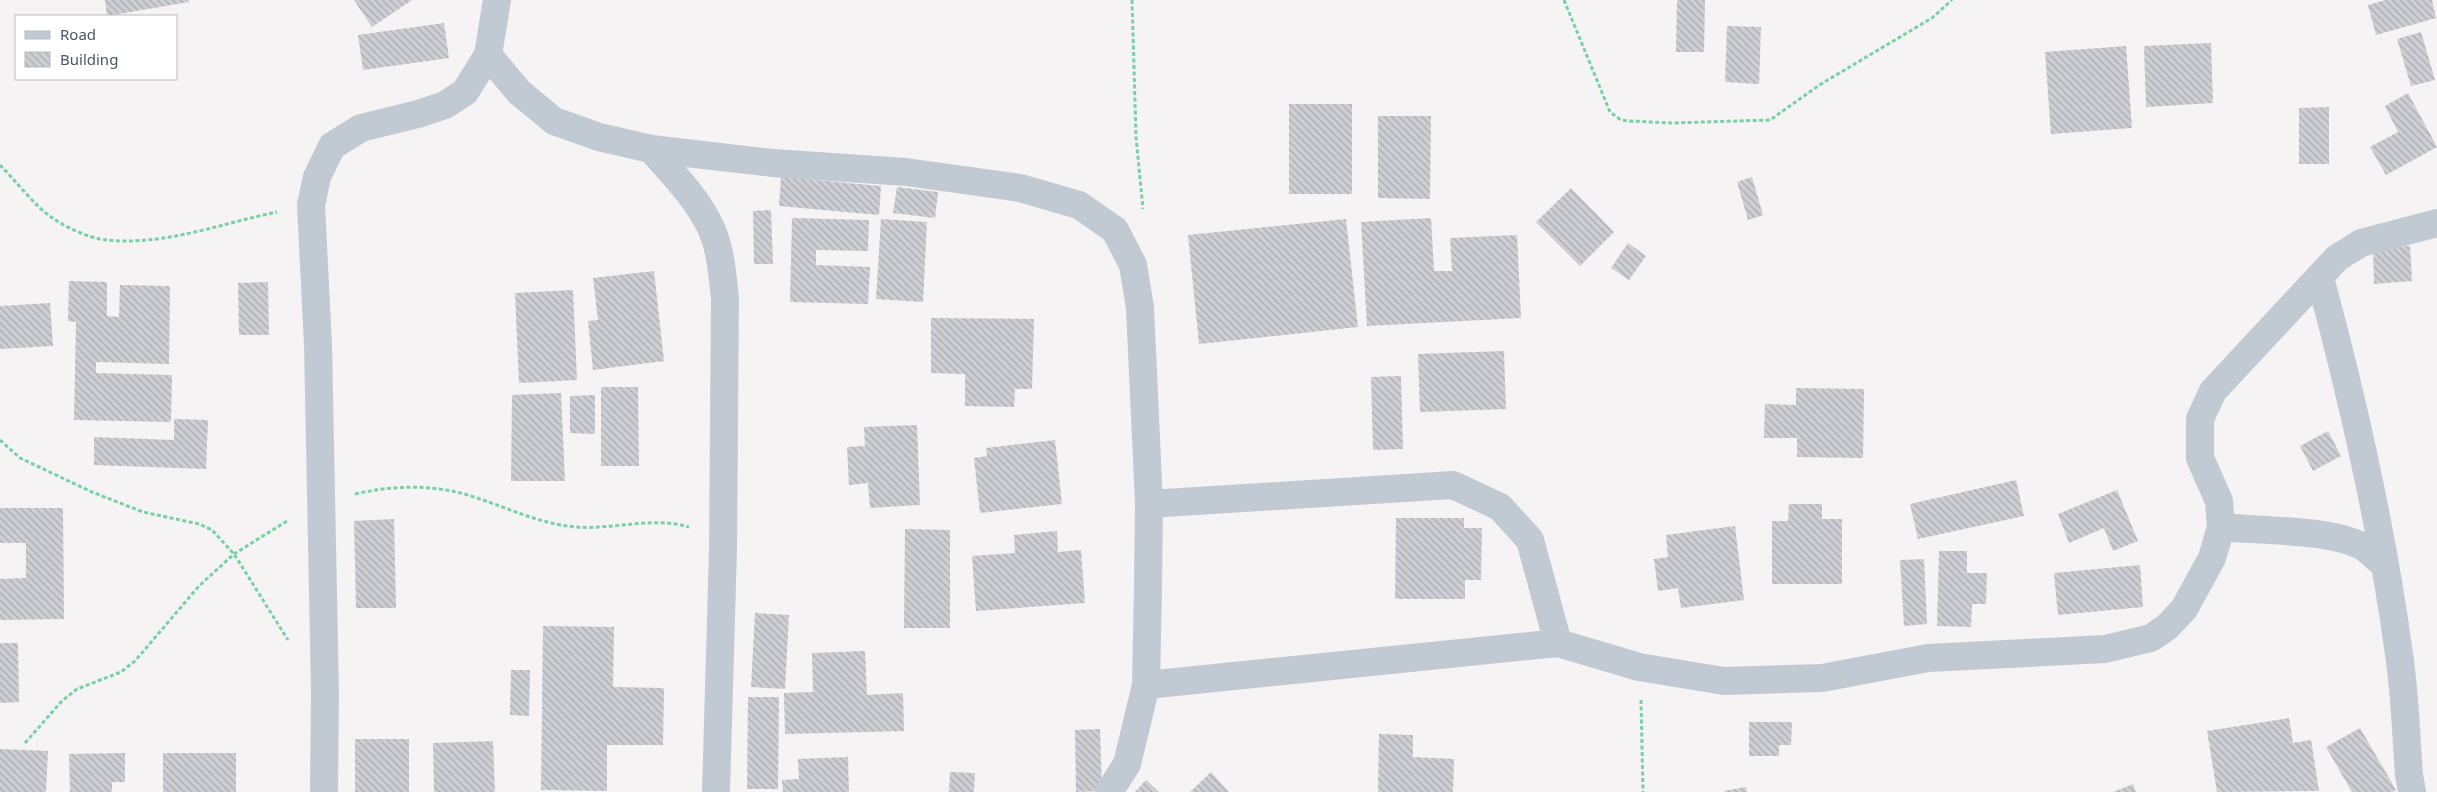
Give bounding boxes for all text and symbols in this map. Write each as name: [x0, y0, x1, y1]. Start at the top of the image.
legend: [15, 15, 178, 80]
text: Road: [60, 24, 96, 44]
text: Building: [60, 49, 118, 69]

